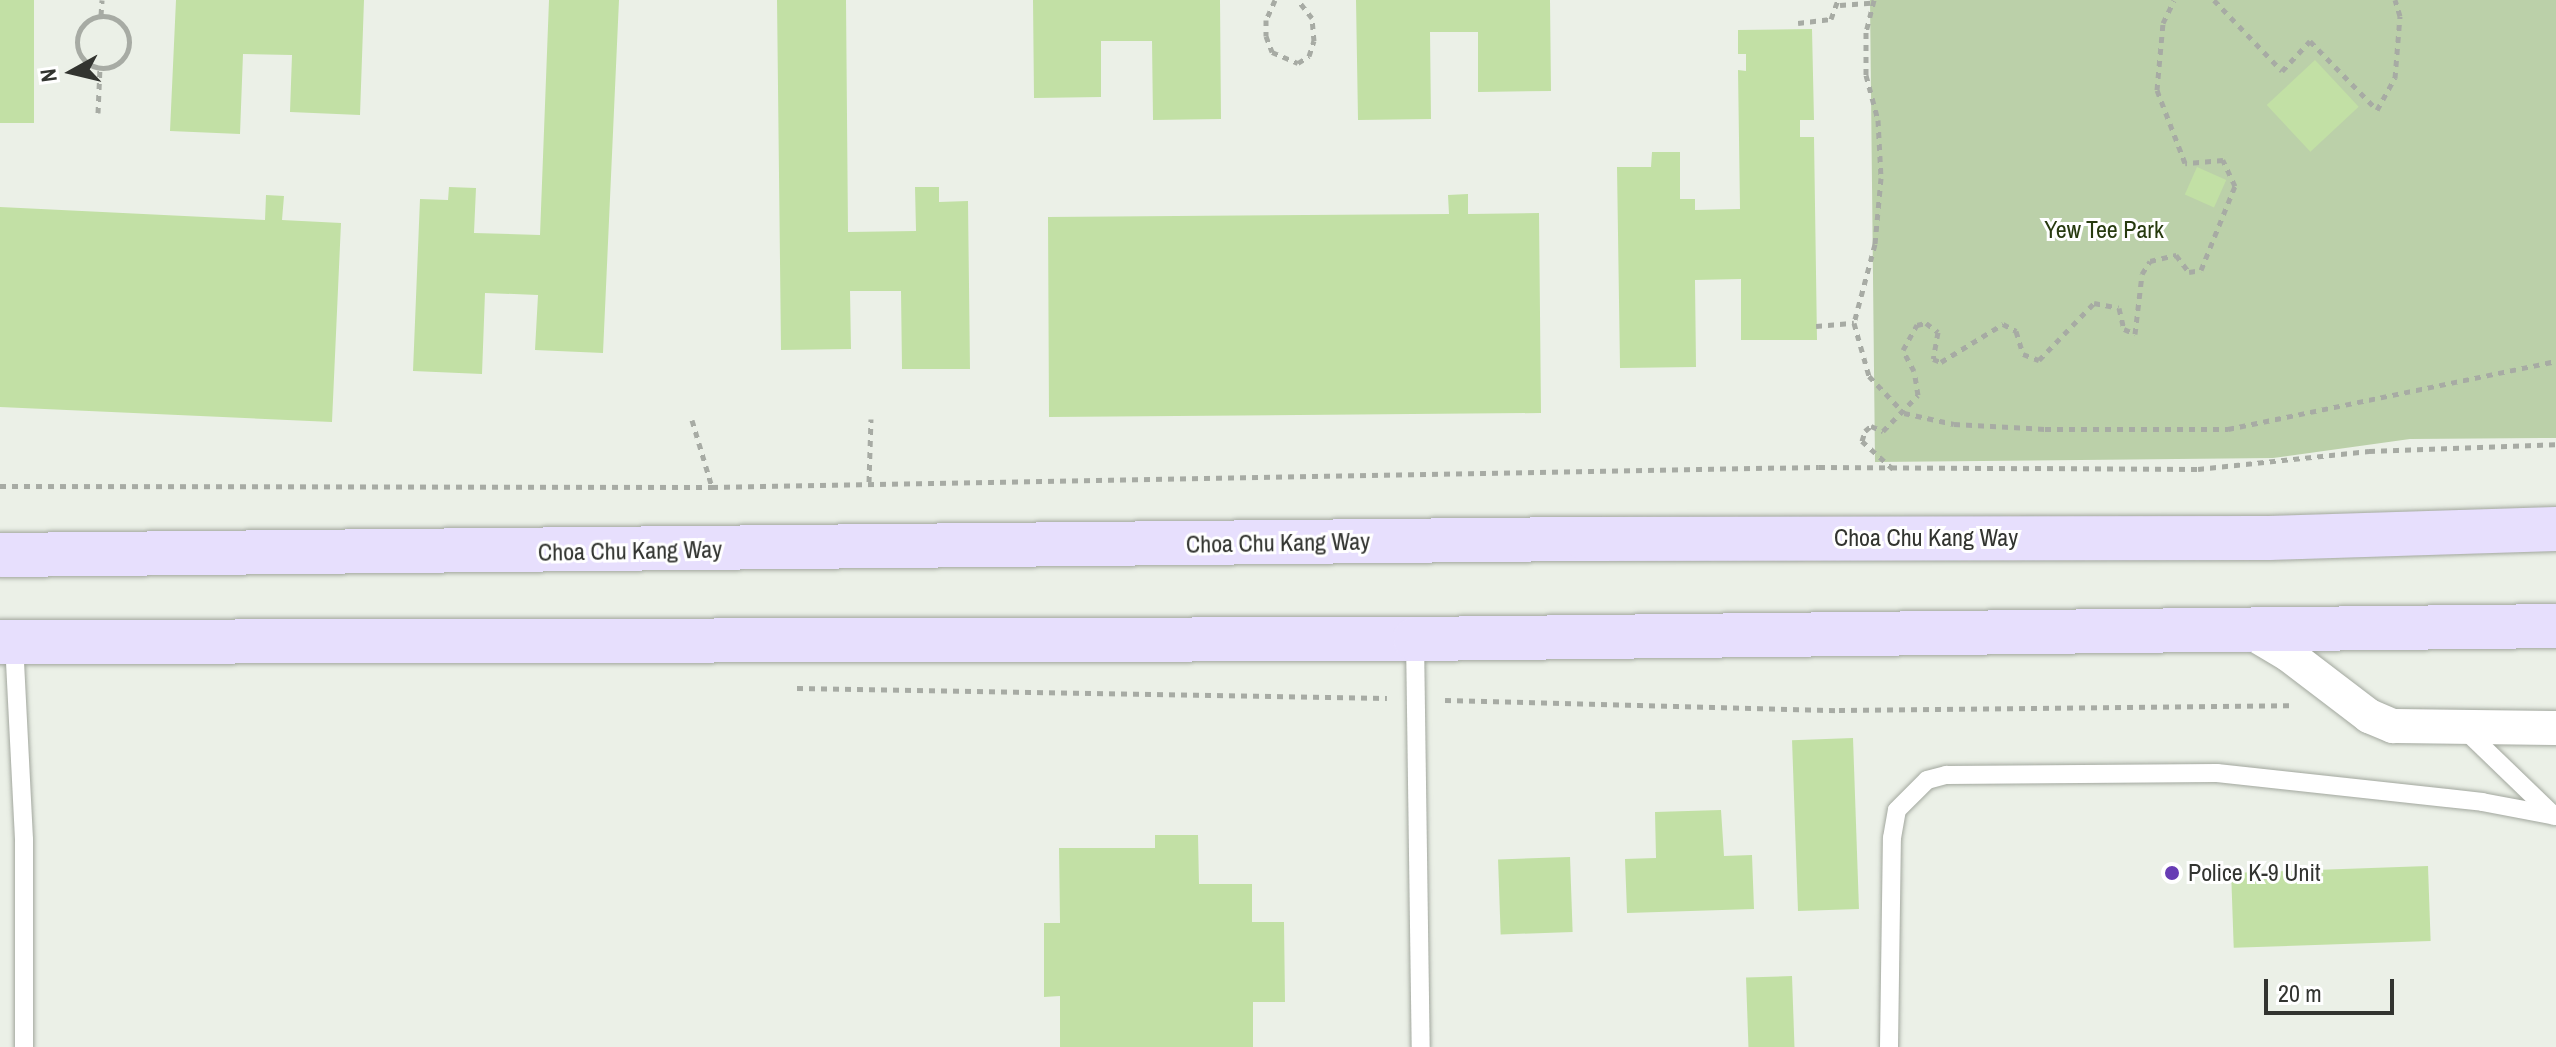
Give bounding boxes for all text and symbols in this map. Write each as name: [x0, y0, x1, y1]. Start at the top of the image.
north arrow: [32, 32, 112, 112]
text: N: [32, 67, 64, 84]
park label: Yew Tee Park: [2044, 216, 2164, 244]
street label: Choa Chu Kang Way: [1834, 524, 2018, 552]
street label: Choa Chu Kang Way: [1186, 527, 1370, 559]
street label: Choa Chu Kang Way: [538, 535, 722, 567]
place label: Police K-9 Unit: [2188, 859, 2320, 887]
marker: Police K-9 Unit: [2163, 864, 2181, 882]
scale bar: [2268, 963, 2398, 1013]
text: 20 m: [2278, 977, 2322, 1009]

